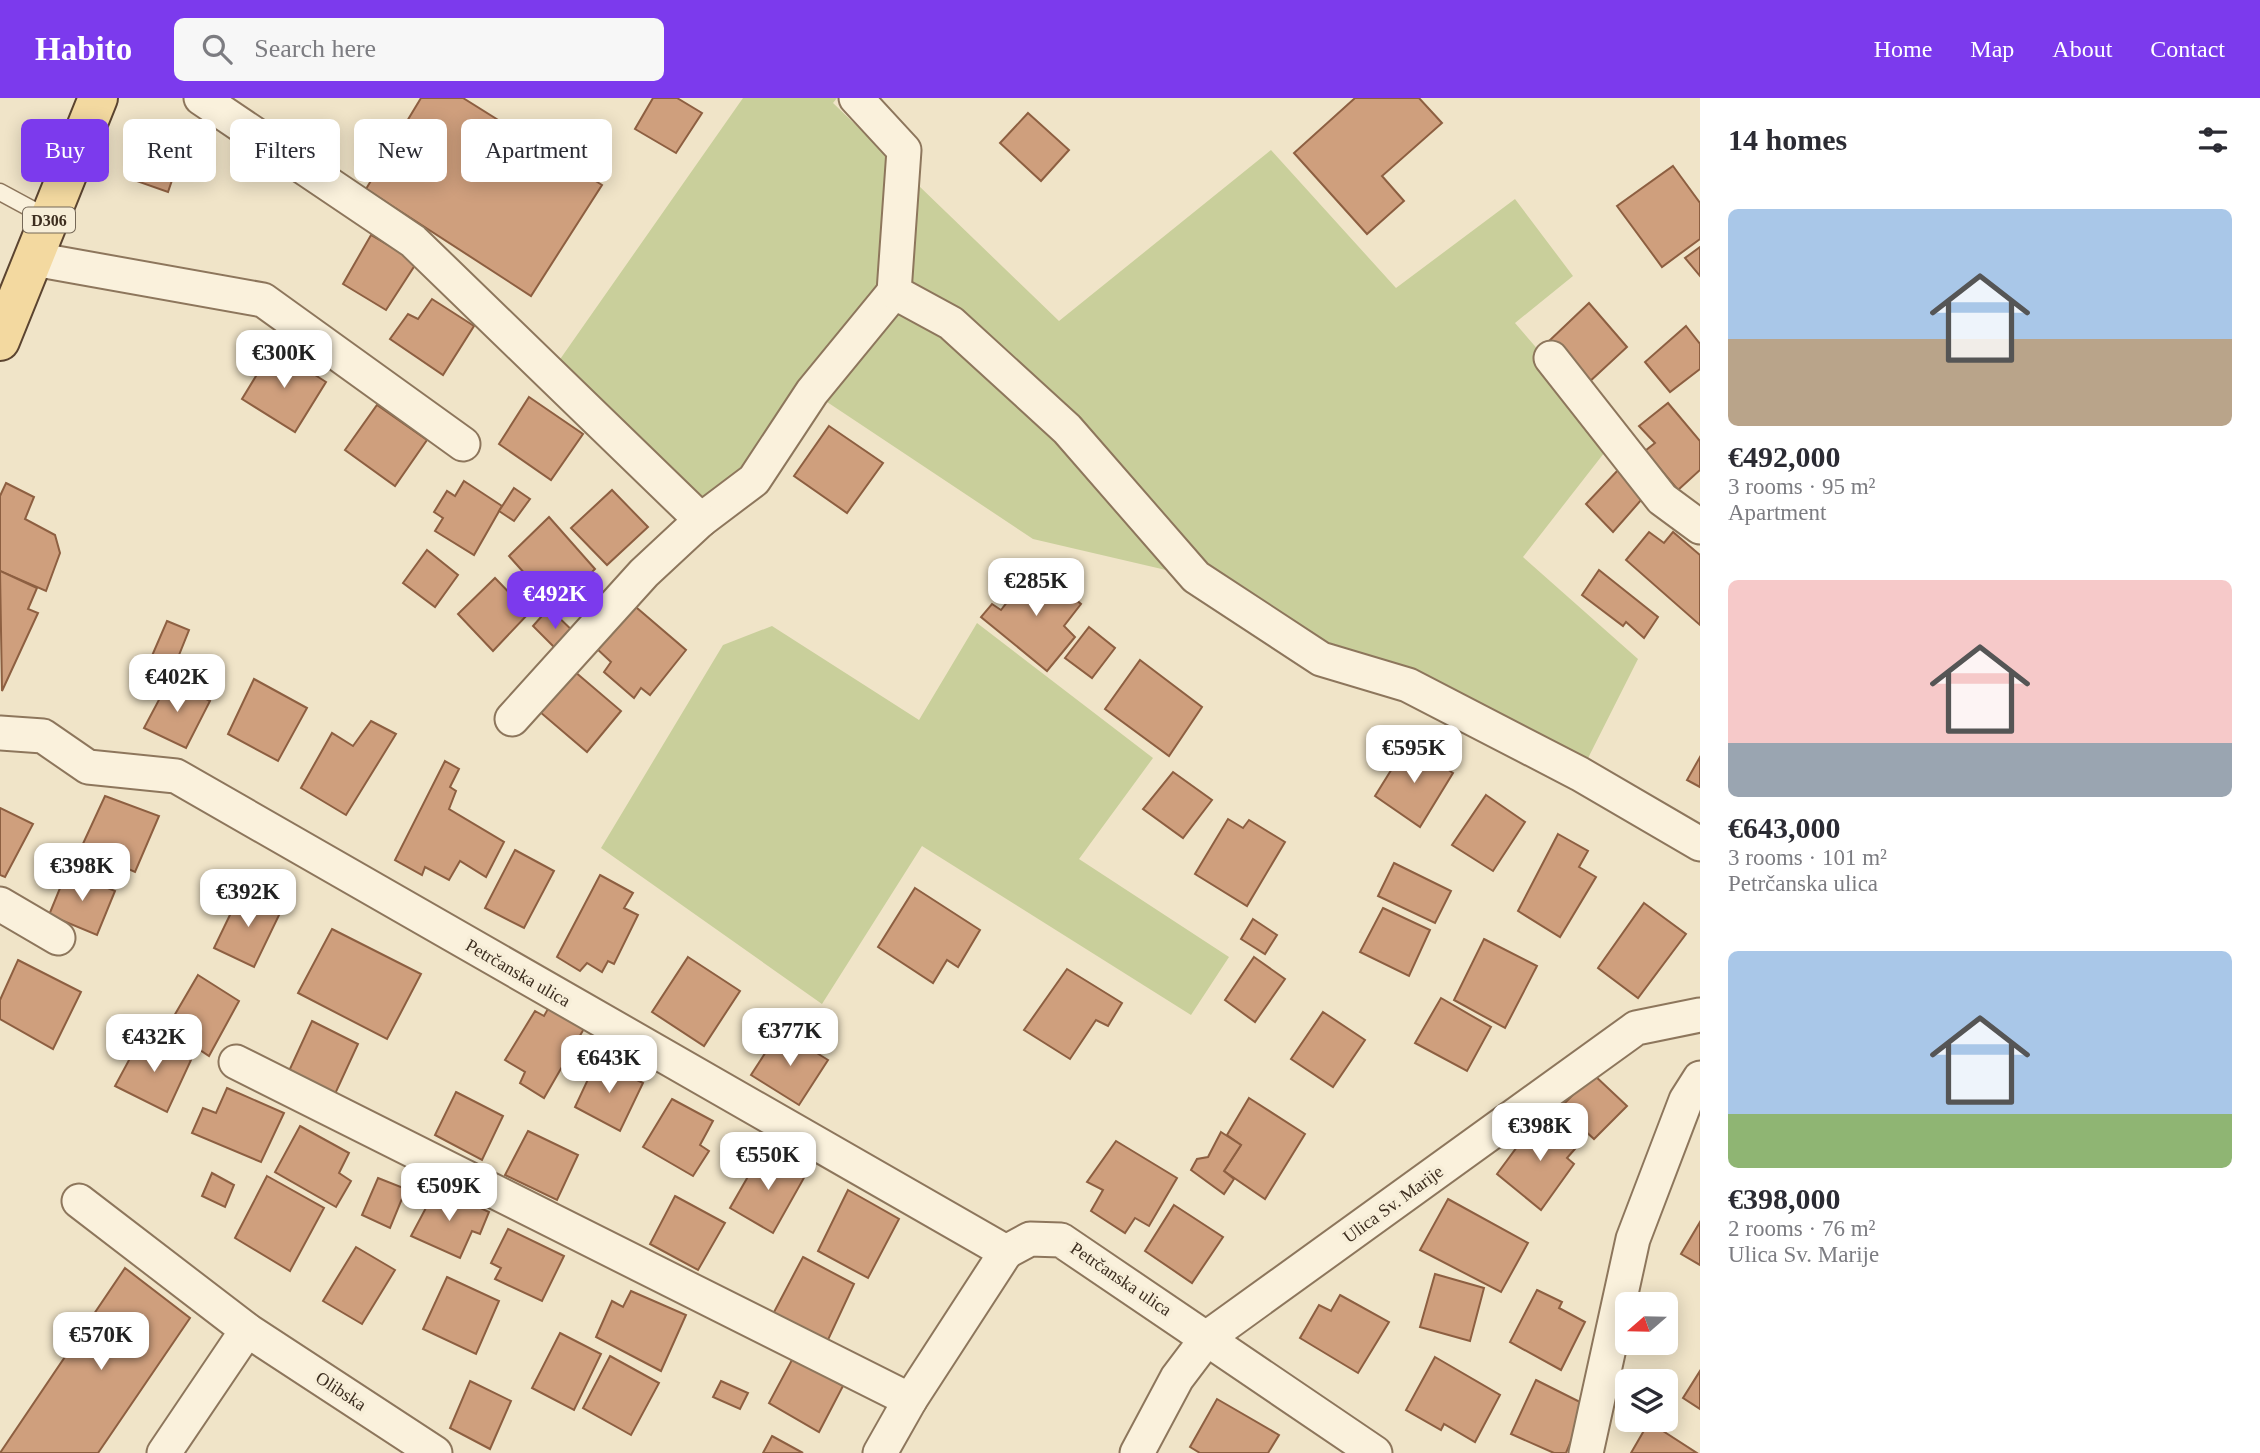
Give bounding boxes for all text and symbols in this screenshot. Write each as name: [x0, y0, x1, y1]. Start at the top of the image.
search box: [174, 18, 664, 81]
icon: search: [198, 30, 236, 68]
text: Habito: [35, 31, 132, 67]
text: Search here: [254, 34, 376, 63]
text: Home: [1874, 36, 1932, 62]
text: Map: [1970, 36, 2014, 62]
text: About: [2052, 36, 2112, 62]
text: Contact: [2150, 36, 2225, 62]
chip: Buy: [21, 119, 109, 182]
chip: Rent: [123, 119, 216, 182]
chip: Filters: [230, 119, 340, 182]
chip: New: [354, 119, 447, 182]
chip: Apartment: [461, 119, 612, 182]
icon: filters: [2194, 121, 2232, 159]
text: 14 homes: [1728, 123, 1847, 156]
road number: D306: [23, 208, 75, 232]
icon: home: [1917, 255, 2043, 381]
pin: €300K: [235, 330, 333, 390]
text: €300K: [252, 340, 316, 365]
text: €492,000: [1728, 440, 1841, 473]
text: 3 rooms · 95 m²: [1728, 474, 1875, 499]
text: Apartment: [1728, 500, 1826, 525]
pin: €285K: [987, 559, 1085, 618]
text: €285K: [1004, 568, 1068, 593]
pin: €492K: [506, 572, 604, 631]
text: €492K: [523, 581, 587, 606]
icon: home: [1917, 626, 2043, 752]
pin: €402K: [128, 654, 226, 714]
text: €402K: [145, 664, 209, 689]
pin: €595K: [1365, 726, 1463, 785]
text: €595K: [1382, 735, 1446, 760]
text: €643,000: [1728, 811, 1841, 844]
pin: €398K: [33, 844, 131, 903]
text: 3 rooms · 101 m²: [1728, 845, 1887, 870]
text: €398K: [50, 853, 114, 878]
pin: €392K: [199, 870, 297, 929]
text: Petrčanska ulica: [1728, 871, 1878, 896]
text: €392K: [216, 879, 280, 904]
street label: Petrčanska ulica: [462, 935, 574, 1011]
icon: home: [1917, 997, 2043, 1123]
pin: €377K: [741, 1009, 839, 1068]
pin: €432K: [105, 1014, 203, 1074]
text: €377K: [758, 1018, 822, 1043]
text: €432K: [122, 1024, 186, 1049]
pin: €643K: [560, 1035, 658, 1095]
text: €643K: [577, 1045, 641, 1070]
pin: €398K: [1491, 1104, 1589, 1163]
text: €398K: [1508, 1113, 1572, 1138]
pin: €550K: [719, 1132, 817, 1192]
text: €550K: [736, 1142, 800, 1167]
street label: Ulica Sv. Marije: [1339, 1161, 1447, 1247]
pin: €509K: [400, 1164, 498, 1223]
text: €509K: [417, 1173, 481, 1198]
text: €398,000: [1728, 1182, 1841, 1215]
text: 2 rooms · 76 m²: [1728, 1216, 1875, 1241]
street label: Petrčanska ulica: [1067, 1238, 1175, 1320]
text: Ulica Sv. Marije: [1728, 1242, 1879, 1267]
north arrow: [1615, 1292, 1678, 1354]
map controls: [1615, 1292, 1678, 1432]
pin: €570K: [52, 1312, 150, 1372]
text: €570K: [69, 1322, 133, 1347]
street label: Olibska: [312, 1367, 370, 1415]
button: layers: [1615, 1369, 1678, 1432]

